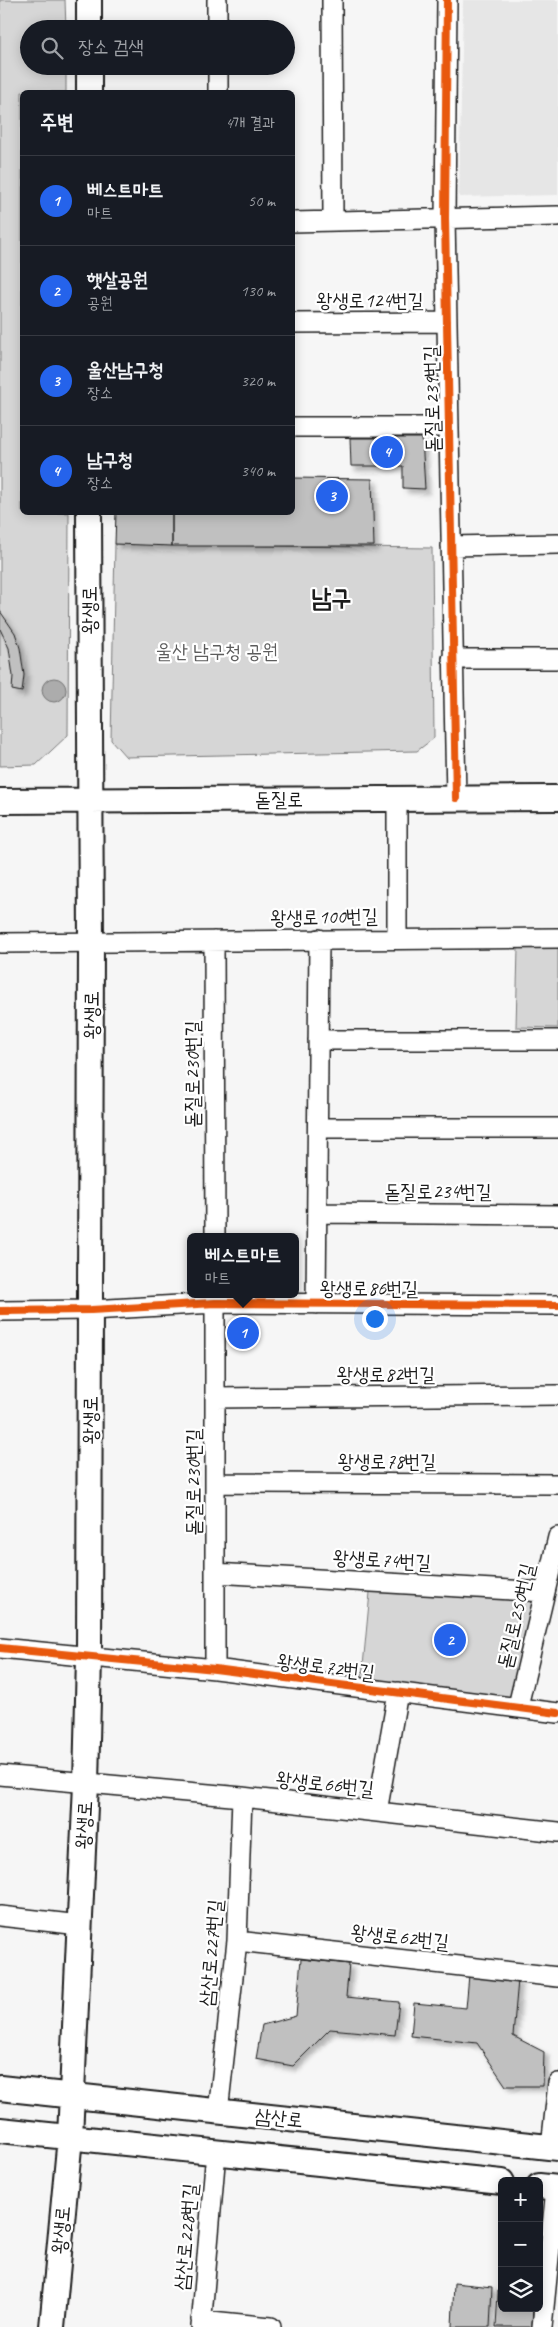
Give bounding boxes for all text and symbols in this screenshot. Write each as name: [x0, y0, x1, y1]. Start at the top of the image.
search box: [20, 20, 295, 75]
icon: search: [38, 34, 66, 62]
text: 장소 검색: [78, 35, 144, 59]
text: 주변: [40, 109, 74, 135]
text: 4개 결과: [225, 113, 275, 133]
text: 베스트마트: [87, 178, 163, 202]
text: 1: [52, 191, 60, 211]
text: 50 m: [248, 191, 275, 211]
text: 마트: [87, 203, 113, 223]
text: 햇살공원: [87, 268, 148, 292]
text: 2: [52, 281, 60, 301]
text: 130 m: [241, 281, 275, 301]
street label: 왕생로124번길: [316, 288, 424, 313]
text: 공원: [87, 293, 113, 313]
street label: 돋질로239번길: [419, 345, 445, 453]
text: 울산남구청: [87, 358, 163, 382]
text: 3: [52, 371, 60, 391]
text: 320 m: [241, 371, 275, 391]
text: 장소: [87, 383, 113, 403]
pin: 4: [371, 433, 403, 471]
text: 남구청: [87, 448, 133, 472]
text: 4: [52, 461, 60, 481]
text: 340 m: [241, 461, 275, 481]
text: 장소: [87, 473, 113, 493]
pin: 3: [316, 477, 348, 515]
district label: 남구: [311, 582, 351, 614]
street label: 왕생로: [77, 586, 102, 634]
park label: 울산 남구청 공원: [156, 639, 278, 664]
street label: 돋질로: [255, 787, 303, 812]
street label: 왕생로100번길: [270, 904, 378, 930]
street label: 왕생로: [79, 991, 104, 1039]
street label: 돋질로230번길: [180, 1020, 205, 1128]
street label: 돋질로234번길: [384, 1179, 492, 1204]
popup: [187, 1233, 299, 1298]
text: 베스트마트: [205, 1243, 281, 1267]
text: 마트: [205, 1268, 231, 1288]
street label: 왕생로86번길: [320, 1276, 418, 1301]
your location: [362, 1306, 388, 1332]
pin: 1: [227, 1314, 259, 1352]
street label: 왕생로82번길: [337, 1362, 435, 1387]
street label: 왕생로: [78, 1396, 103, 1444]
street label: 돋질로230번길: [181, 1428, 206, 1536]
street label: 왕생로78번길: [338, 1449, 436, 1474]
street label: 왕생로74번길: [332, 1545, 432, 1575]
street label: 돋질로250번길: [492, 1561, 540, 1671]
pin: 2: [434, 1621, 466, 1659]
street label: 왕생로72번길: [276, 1649, 376, 1685]
street label: 왕생로66번길: [275, 1766, 375, 1802]
street label: 왕생로: [70, 1800, 98, 1850]
street label: 삼산로227번길: [194, 1898, 228, 2008]
street label: 왕생로62번길: [350, 1919, 450, 1955]
street label: 삼산로: [254, 2103, 304, 2133]
map controls: [498, 2177, 543, 2312]
button: +: [498, 2177, 543, 2222]
street label: 삼산로228번길: [169, 2182, 203, 2292]
street label: 왕생로: [46, 2205, 76, 2255]
button: −: [498, 2222, 543, 2267]
button: layers: [498, 2267, 543, 2312]

